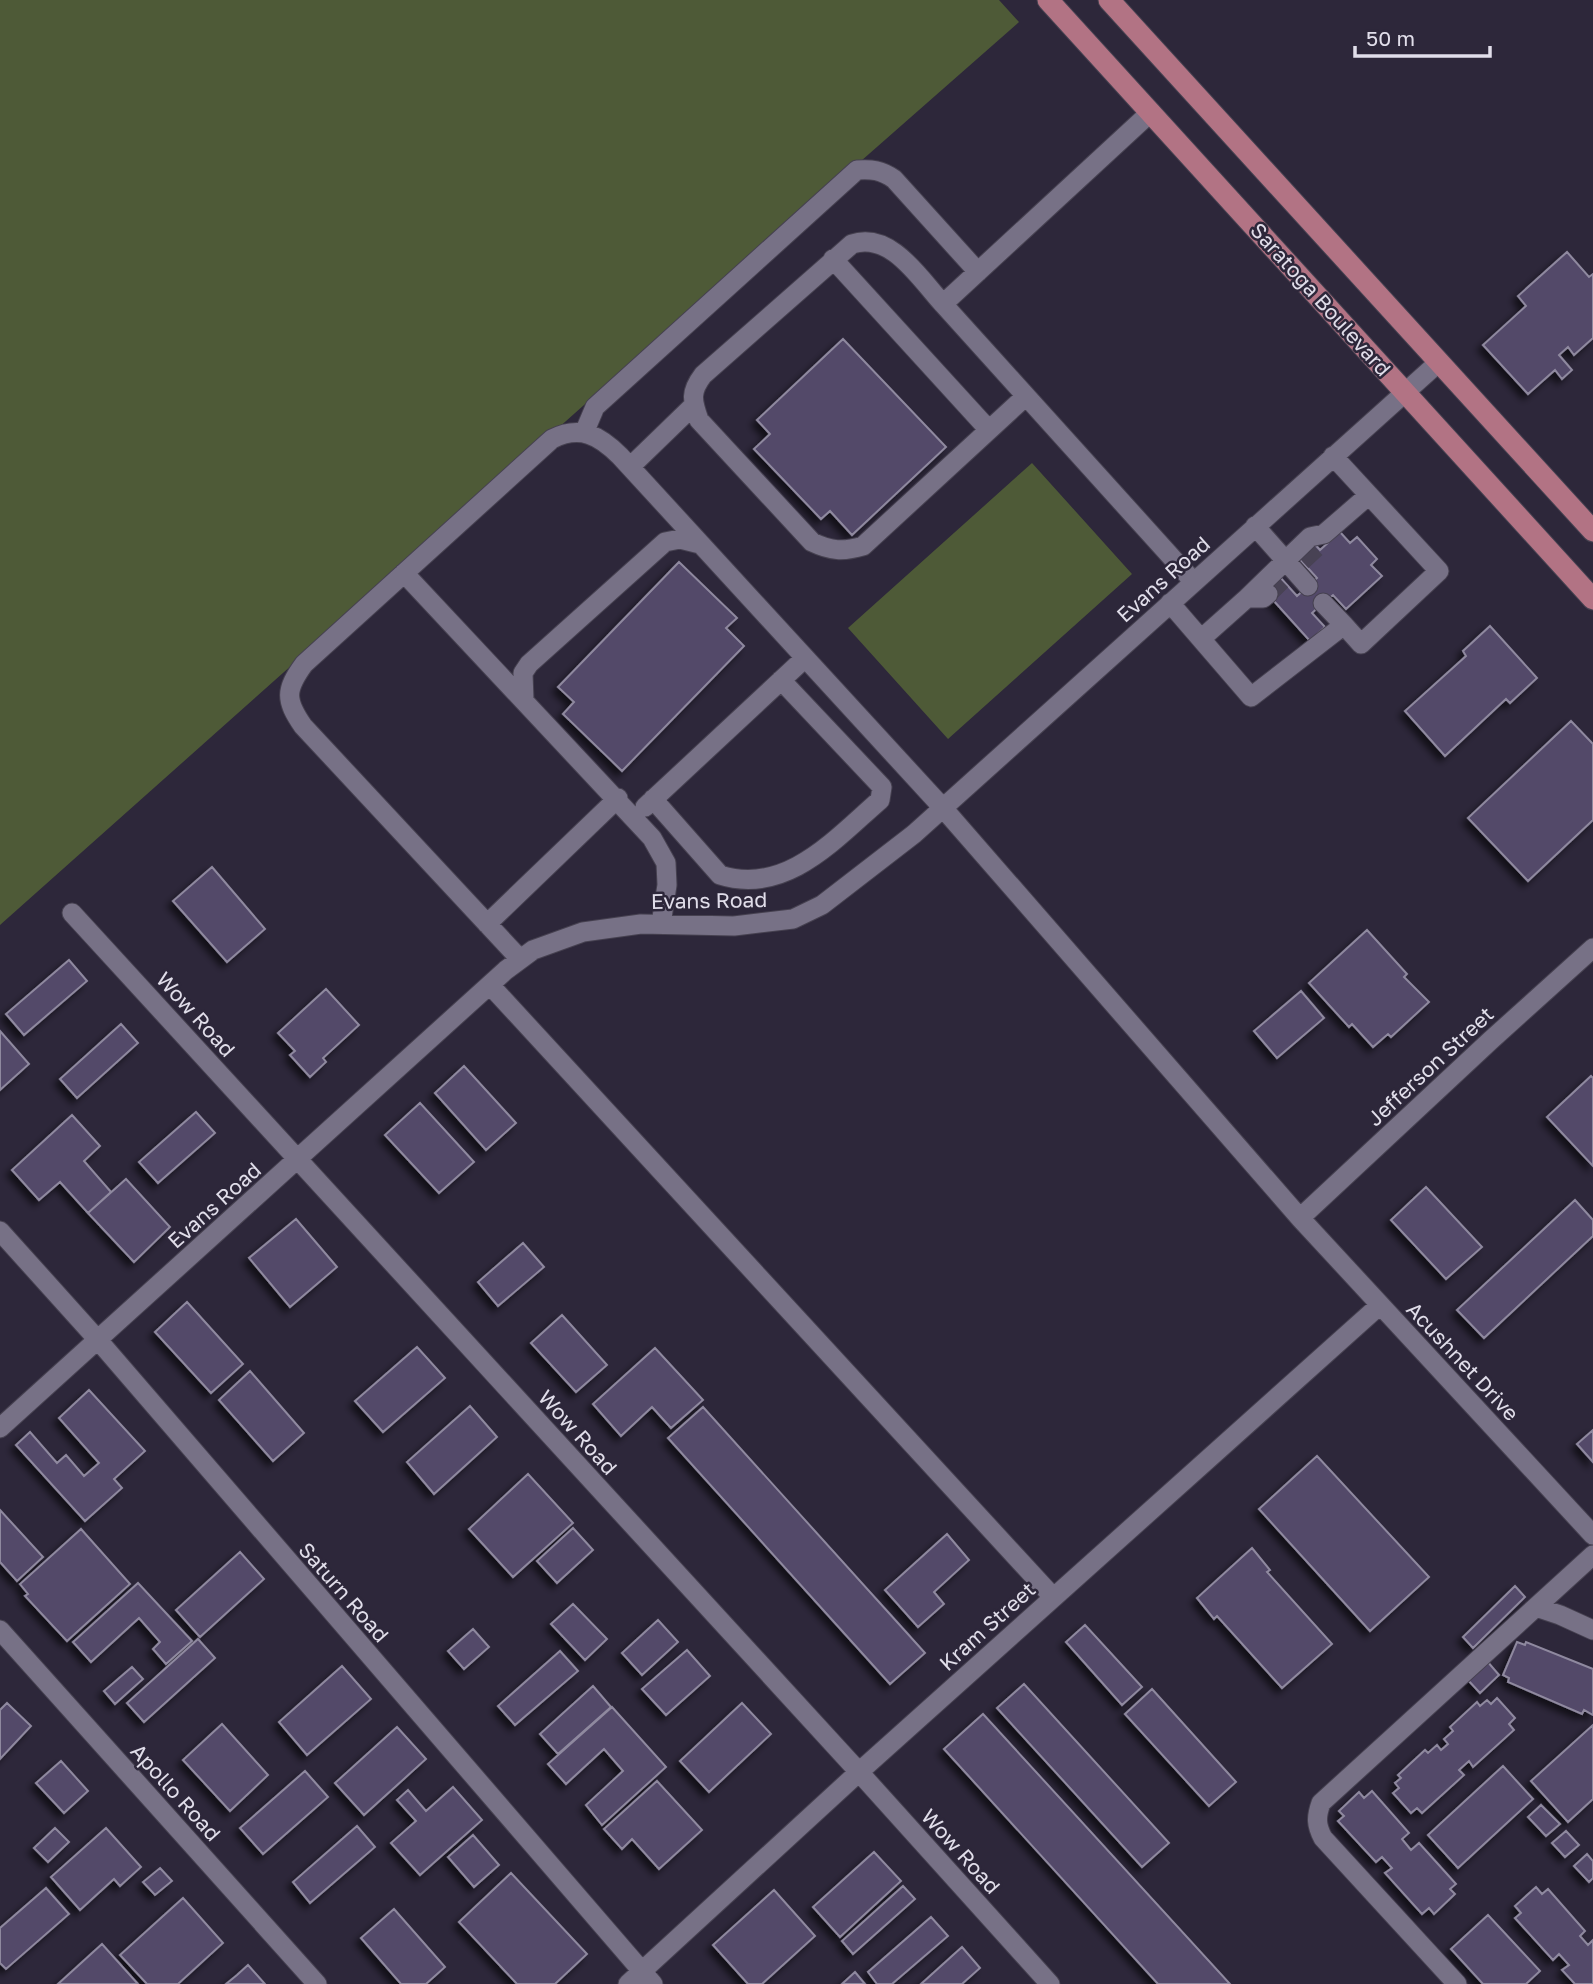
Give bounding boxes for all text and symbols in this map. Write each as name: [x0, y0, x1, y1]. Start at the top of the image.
scale bar: [1355, 14, 1490, 58]
text: 50 m: [1366, 25, 1415, 51]
street label: Saratoga Boulevard: [1245, 217, 1397, 381]
street label: Evans Road: [1111, 530, 1215, 628]
street label: Evans Road: [651, 886, 767, 914]
street label: Wow Road: [151, 966, 241, 1062]
street label: Jefferson Street: [1361, 1001, 1499, 1131]
street label: Evans Road: [162, 1156, 266, 1254]
street label: Acushnet Drive: [1401, 1296, 1525, 1426]
street label: Wow Road: [533, 1384, 623, 1480]
street label: Saturn Road: [294, 1537, 394, 1647]
street label: Kram Street: [934, 1576, 1040, 1676]
street label: Apollo Road: [125, 1738, 227, 1846]
street label: Wow Road: [916, 1803, 1006, 1899]

